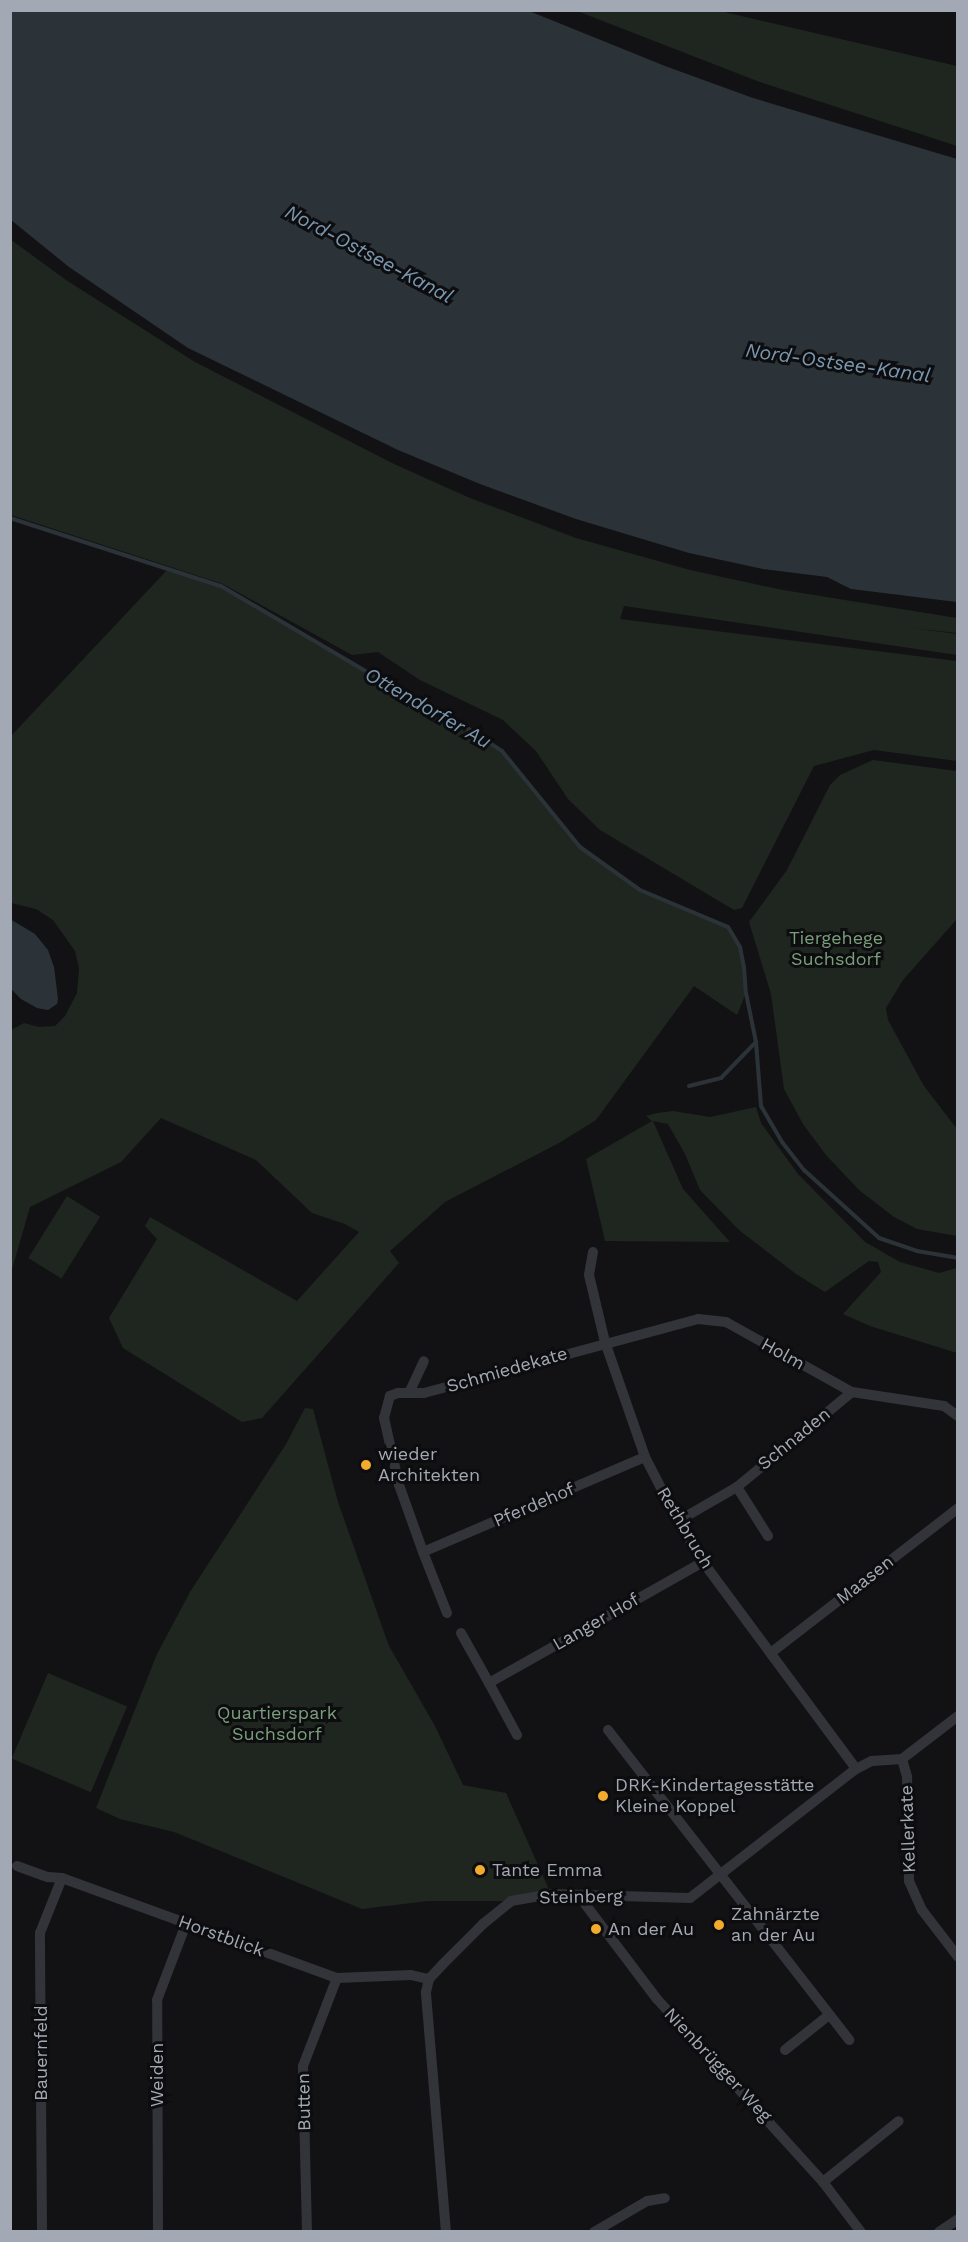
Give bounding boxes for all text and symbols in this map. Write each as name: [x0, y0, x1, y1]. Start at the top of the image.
water label: Nord-Ostsee-Kanal: [281, 200, 457, 308]
water label: Nord-Ostsee-Kanal: [744, 338, 932, 388]
water label: Ottendorfer Au: [360, 662, 496, 754]
park label: Tiergehege Suchsdorf: [789, 928, 883, 970]
street label: Holm: [757, 1333, 809, 1375]
street label: Schmiedekate: [444, 1342, 570, 1398]
street label: Schnaden: [753, 1403, 835, 1475]
place label: wieder Architekten: [378, 1444, 480, 1486]
marker: wieder Architekten: [359, 1458, 373, 1472]
street label: Pferdehof: [490, 1478, 578, 1532]
street label: Rethbruch: [652, 1483, 718, 1573]
street label: Maasen: [832, 1551, 898, 1609]
street label: Langer Hof: [549, 1589, 643, 1655]
park label: Quartierspark Suchsdorf: [217, 1703, 337, 1746]
place label: DRK-Kindertagesstätte Kleine Koppel: [615, 1775, 814, 1818]
street label: Kellerkate: [896, 1785, 920, 1873]
marker: DRK-Kindertagesstätte Kleine Koppel: [596, 1789, 610, 1803]
place label: Tante Emma: [492, 1859, 602, 1881]
marker: Tante Emma: [473, 1863, 487, 1877]
street label: Steinberg: [539, 1885, 623, 1909]
place label: Zahnärzte an der Au: [731, 1904, 820, 1946]
street label: Horstblick: [175, 1911, 267, 1961]
place label: An der Au: [608, 1918, 695, 1940]
marker: Zahnärzte an der Au: [712, 1918, 726, 1932]
marker: An der Au: [589, 1922, 603, 1936]
street label: Nienbrügger Weg: [659, 2003, 777, 2127]
street label: Bauernfeld: [30, 2005, 52, 2101]
street label: Weiden: [146, 2043, 168, 2107]
street label: Butten: [293, 2073, 315, 2131]

